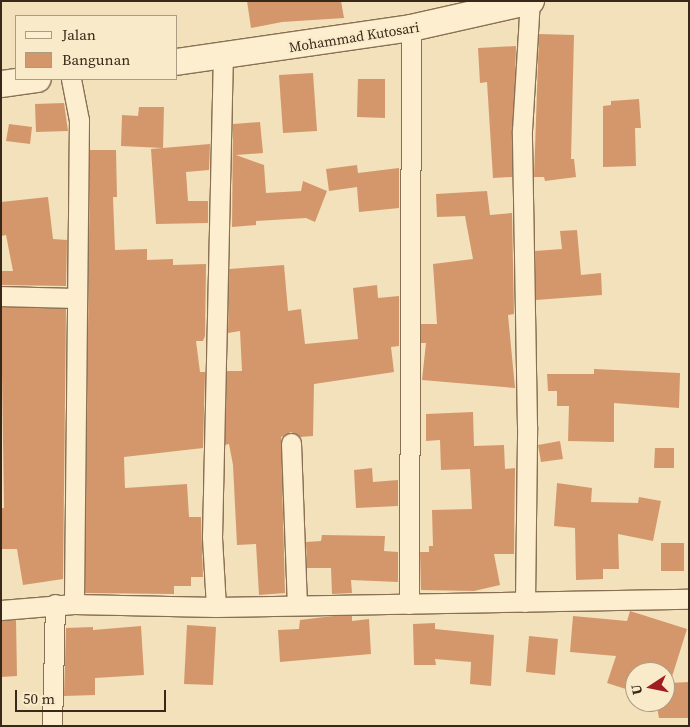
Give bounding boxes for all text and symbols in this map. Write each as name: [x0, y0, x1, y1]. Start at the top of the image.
legend: [15, 15, 178, 80]
street label: Mohammad Kutosari: [288, 18, 420, 56]
text: Jalan: [62, 24, 96, 45]
text: Bangunan: [62, 49, 130, 70]
north arrow: [625, 662, 675, 712]
scale bar: [18, 680, 169, 712]
text: U: [625, 683, 647, 697]
text: 50 m: [23, 688, 55, 709]

